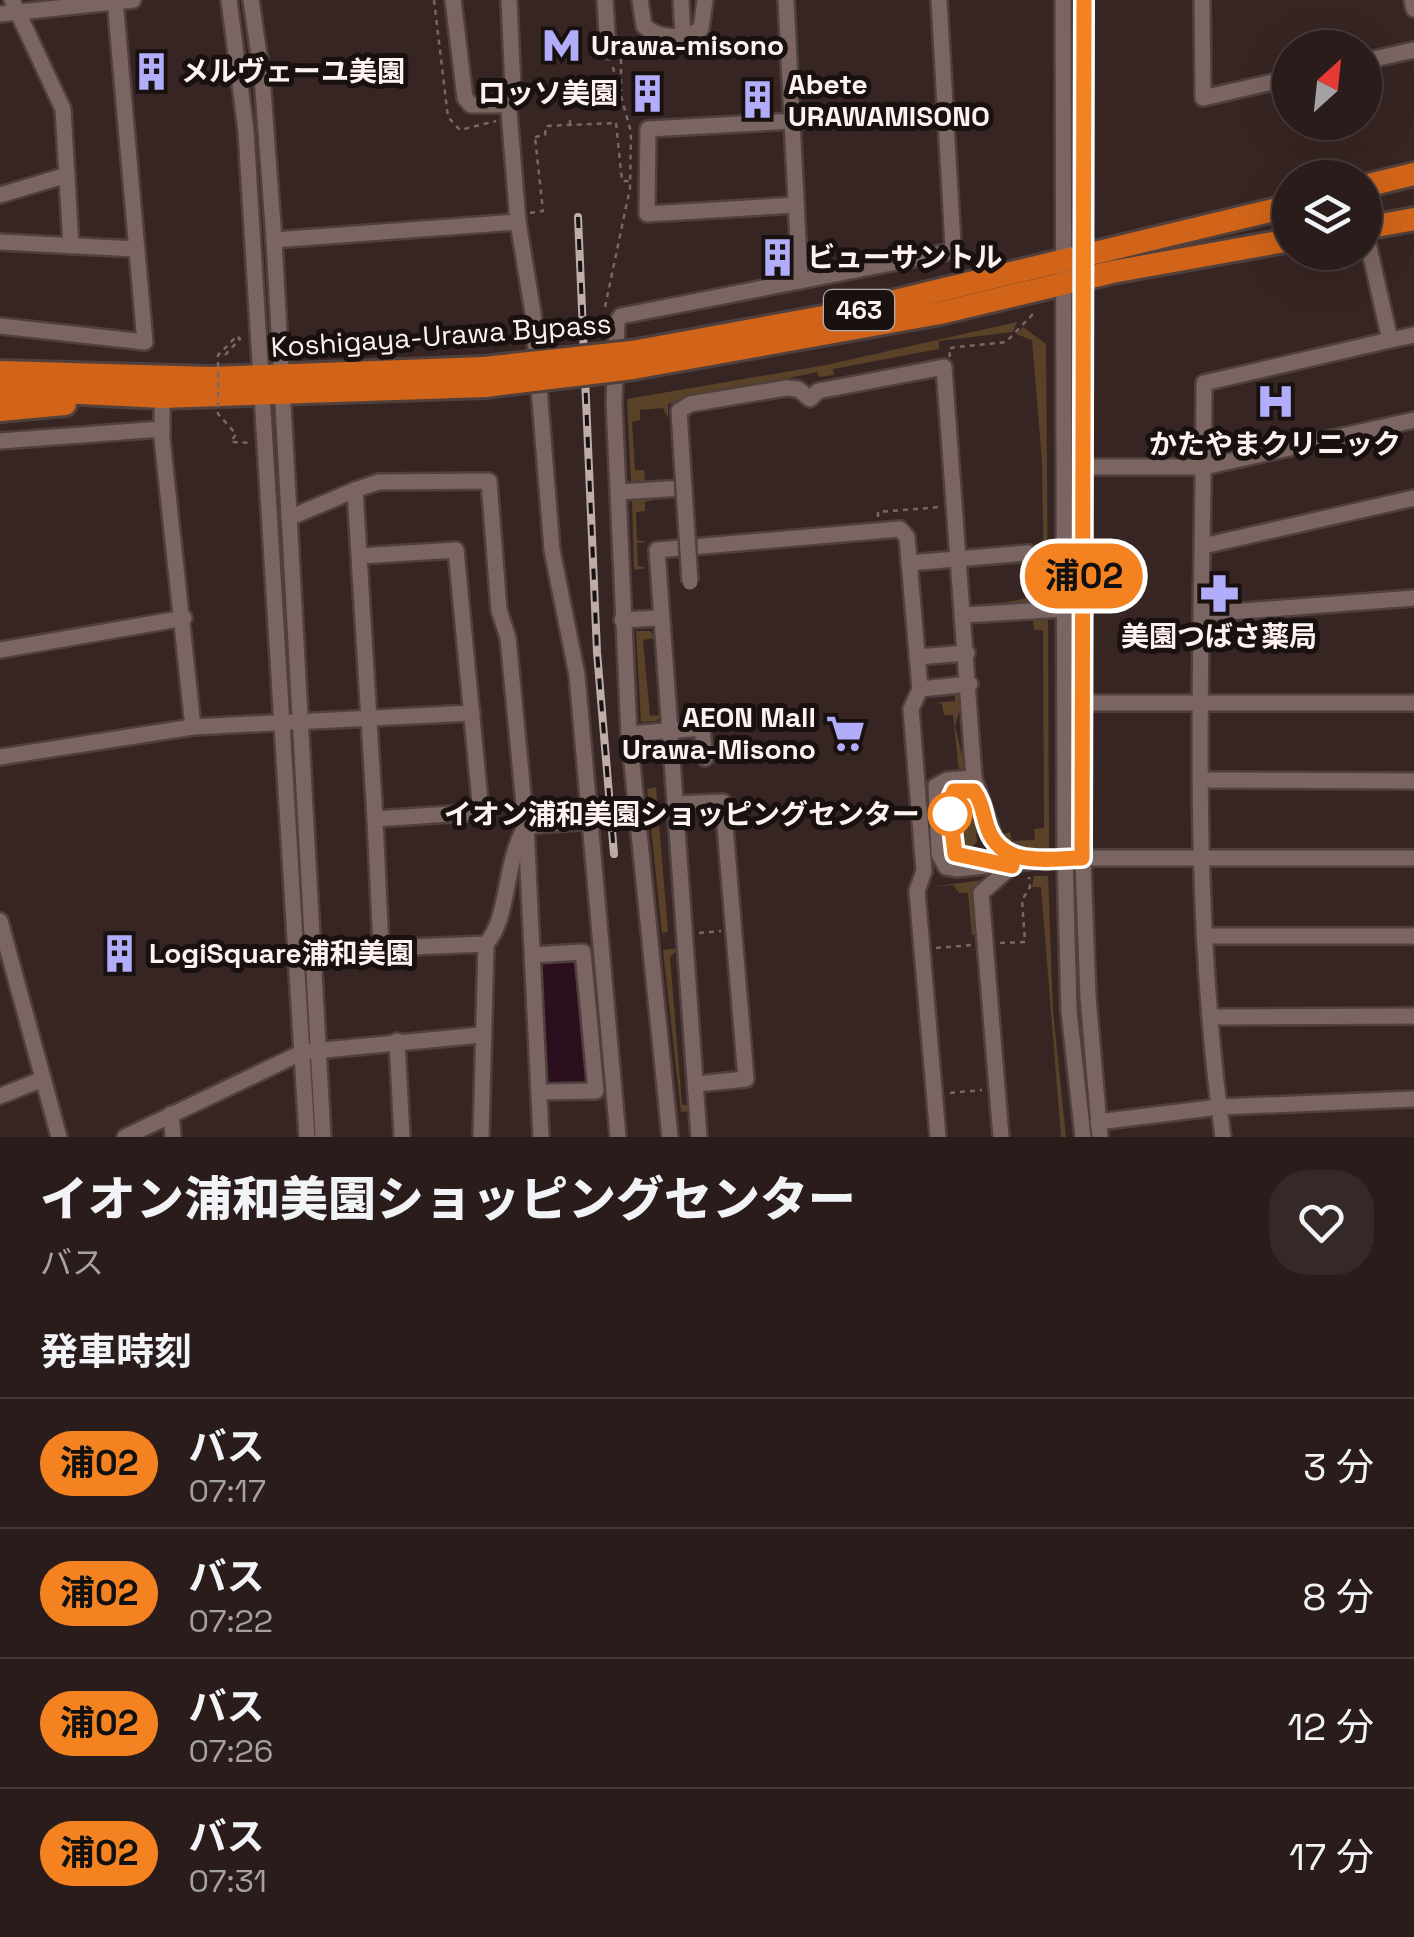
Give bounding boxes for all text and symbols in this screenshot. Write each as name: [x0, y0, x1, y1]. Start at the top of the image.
metro station icon: Urawa-misono: [540, 24, 582, 66]
place label: Urawa-misono: [591, 27, 784, 63]
north arrow: [1272, 30, 1382, 140]
map controls: [1272, 30, 1382, 270]
building icon: メルヴェーユ美園: [130, 50, 172, 92]
place label: メルヴェーユ美園: [181, 53, 405, 89]
place label: Abete URAWAMISONO: [788, 66, 990, 134]
building icon: ロッソ美園: [627, 72, 669, 114]
place label: ロッソ美園: [478, 75, 618, 111]
building icon: Abete URAWAMISONO: [737, 79, 779, 121]
button: layers: [1272, 160, 1382, 270]
building icon: ビューサントル: [756, 236, 798, 278]
place label: ビューサントル: [807, 239, 1002, 275]
road number: 463: [824, 290, 894, 330]
street label: Koshigaya-Urawa Bypass: [270, 305, 612, 365]
hospital icon: かたやまクリニック: [1254, 381, 1296, 423]
place label: かたやまクリニック: [1149, 426, 1401, 462]
line badge: 浦02: [1026, 544, 1142, 608]
text: 浦02: [1045, 554, 1123, 598]
pharmacy icon: 美園つばさ薬局: [1198, 572, 1240, 614]
place label: 美園つばさ薬局: [1121, 618, 1317, 654]
place label: AEON Mall Urawa-Misono: [622, 699, 816, 767]
supermarket icon: AEON Mall Urawa-Misono: [825, 712, 867, 754]
marker: イオン浦和美園ショッピングセンター: [929, 793, 971, 835]
place label: イオン浦和美園ショッピングセンター: [444, 796, 920, 832]
building icon: LogiSquare浦和美園: [98, 932, 140, 974]
place label: LogiSquare浦和美園: [149, 935, 414, 971]
text: イオン浦和美園ショッピングセンター: [40, 1169, 856, 1230]
button: heart: [1269, 1170, 1374, 1275]
text: バス: [40, 1243, 104, 1283]
text: 発車時刻: [40, 1328, 192, 1376]
text: バス: [188, 1423, 265, 1471]
text: 浦02: [60, 1441, 138, 1485]
text: 3 分: [1303, 1443, 1374, 1491]
text: 07:17: [188, 1471, 266, 1511]
text: バス: [188, 1553, 265, 1601]
text: 浦02: [60, 1571, 138, 1615]
text: 8 分: [1303, 1573, 1374, 1621]
text: 07:22: [188, 1601, 273, 1641]
text: バス: [188, 1683, 265, 1731]
text: 浦02: [60, 1701, 138, 1745]
text: 12 分: [1287, 1703, 1374, 1751]
text: 07:26: [188, 1731, 273, 1771]
text: バス: [188, 1813, 265, 1861]
text: 浦02: [60, 1831, 138, 1875]
text: 17 分: [1289, 1833, 1374, 1881]
text: 07:31: [188, 1861, 267, 1901]

